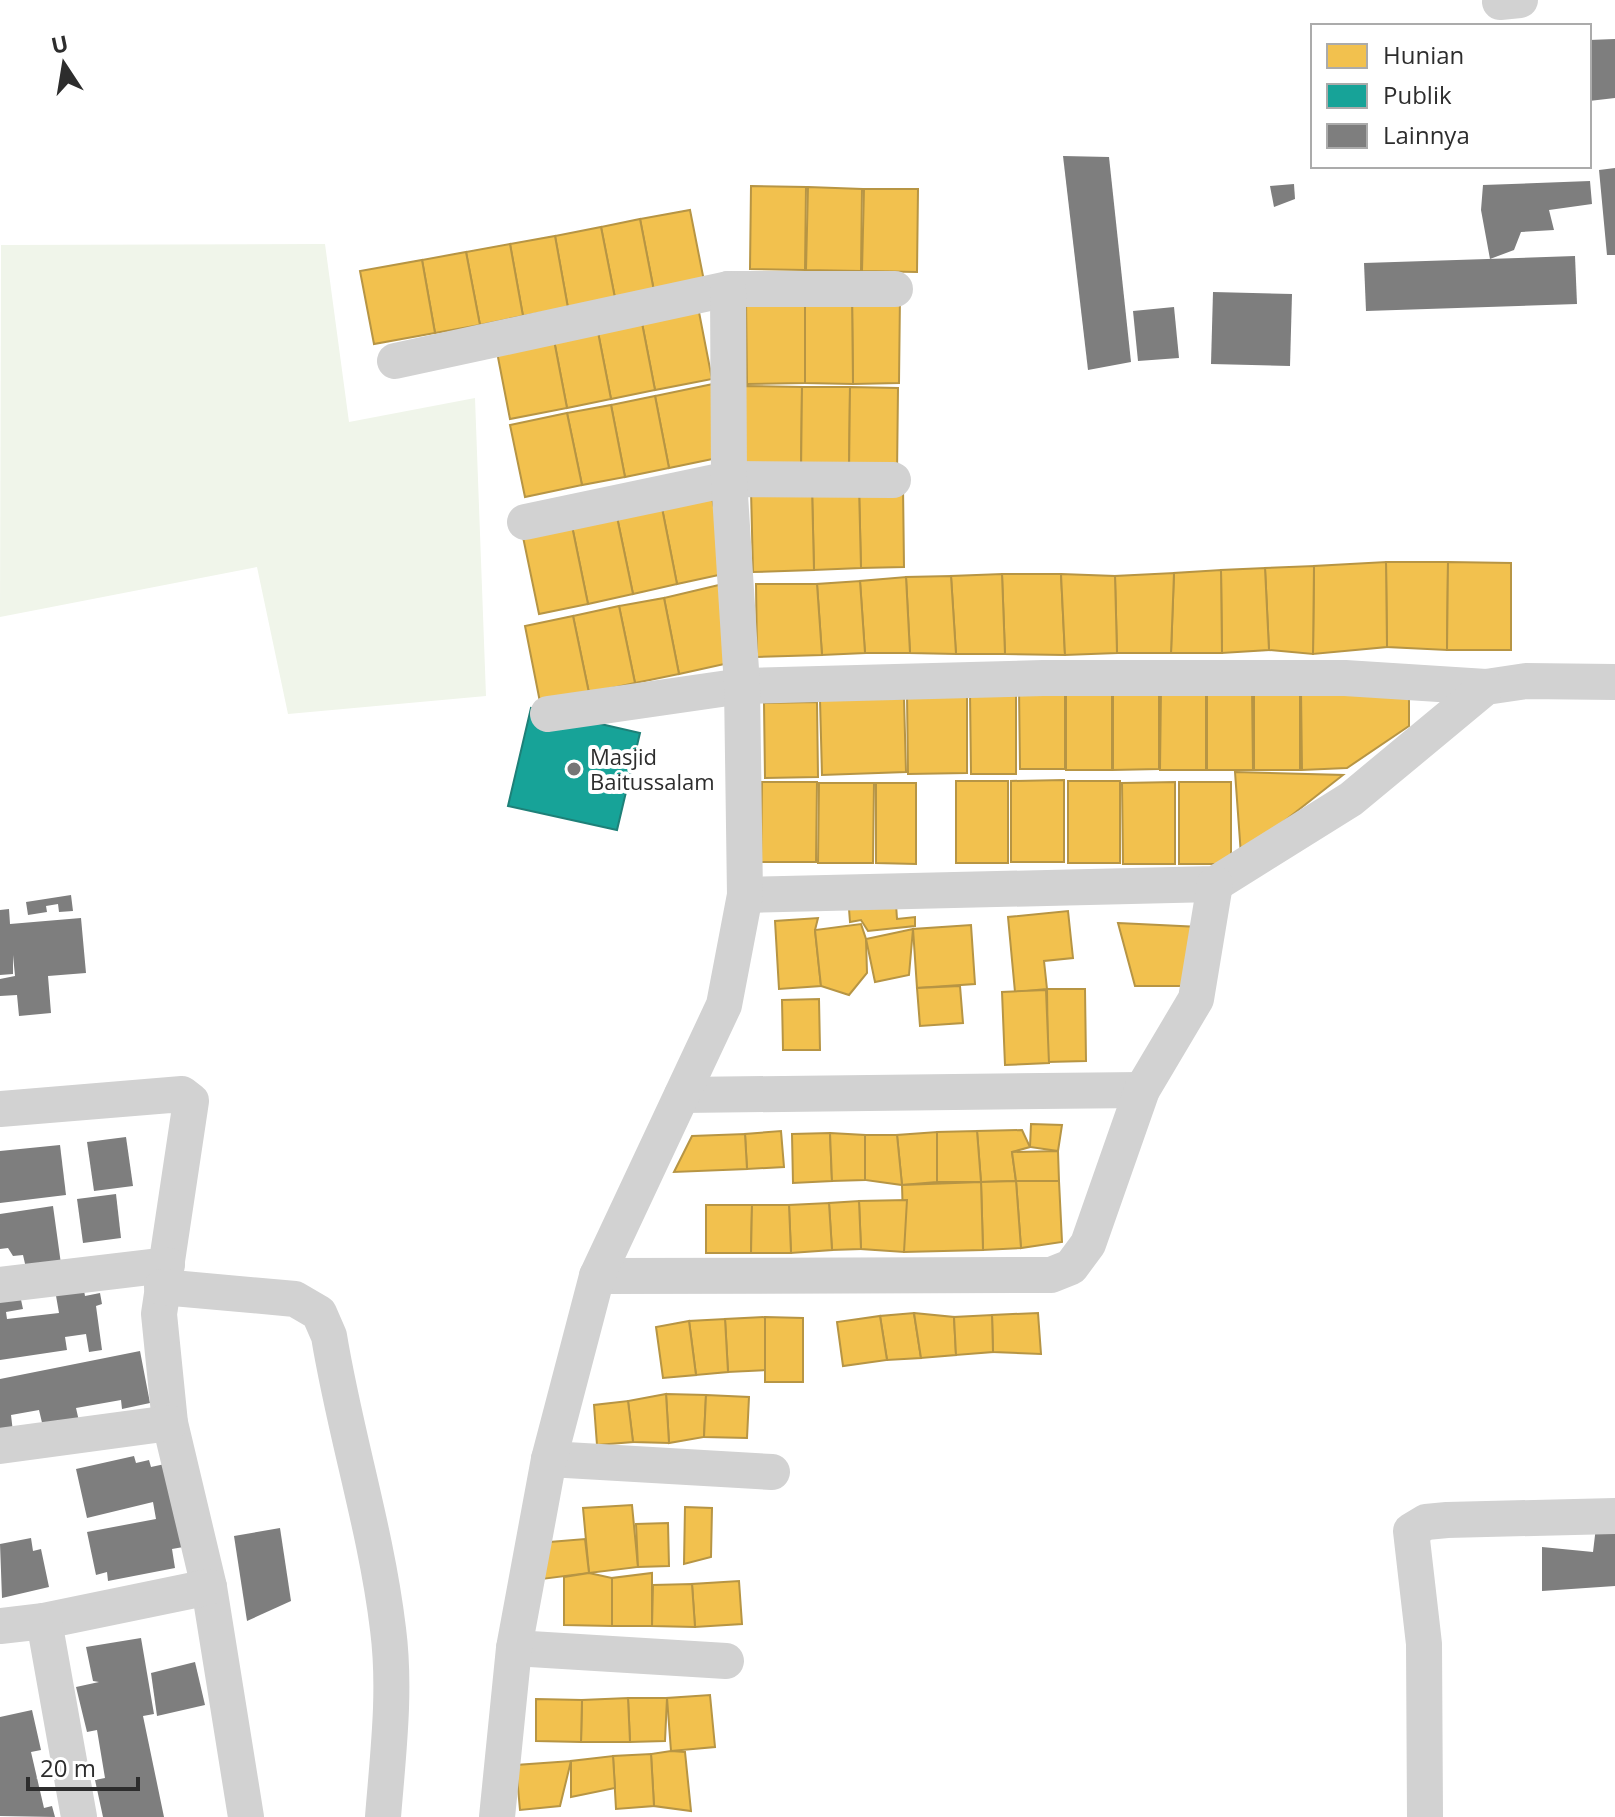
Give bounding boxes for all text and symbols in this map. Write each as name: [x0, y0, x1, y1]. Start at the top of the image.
north arrow: [24, 24, 104, 104]
legend: [1311, 24, 1591, 168]
text: U: [48, 27, 71, 60]
text: Hunian: [1383, 38, 1464, 71]
text: Publik: [1383, 78, 1452, 111]
text: Lainnya: [1383, 118, 1470, 151]
place label: Masjid Baitussalam: [590, 741, 715, 796]
marker: Masjid Baitussalam: [565, 760, 583, 778]
scale bar: [28, 1741, 138, 1791]
text: 20 m: [40, 1751, 96, 1784]

